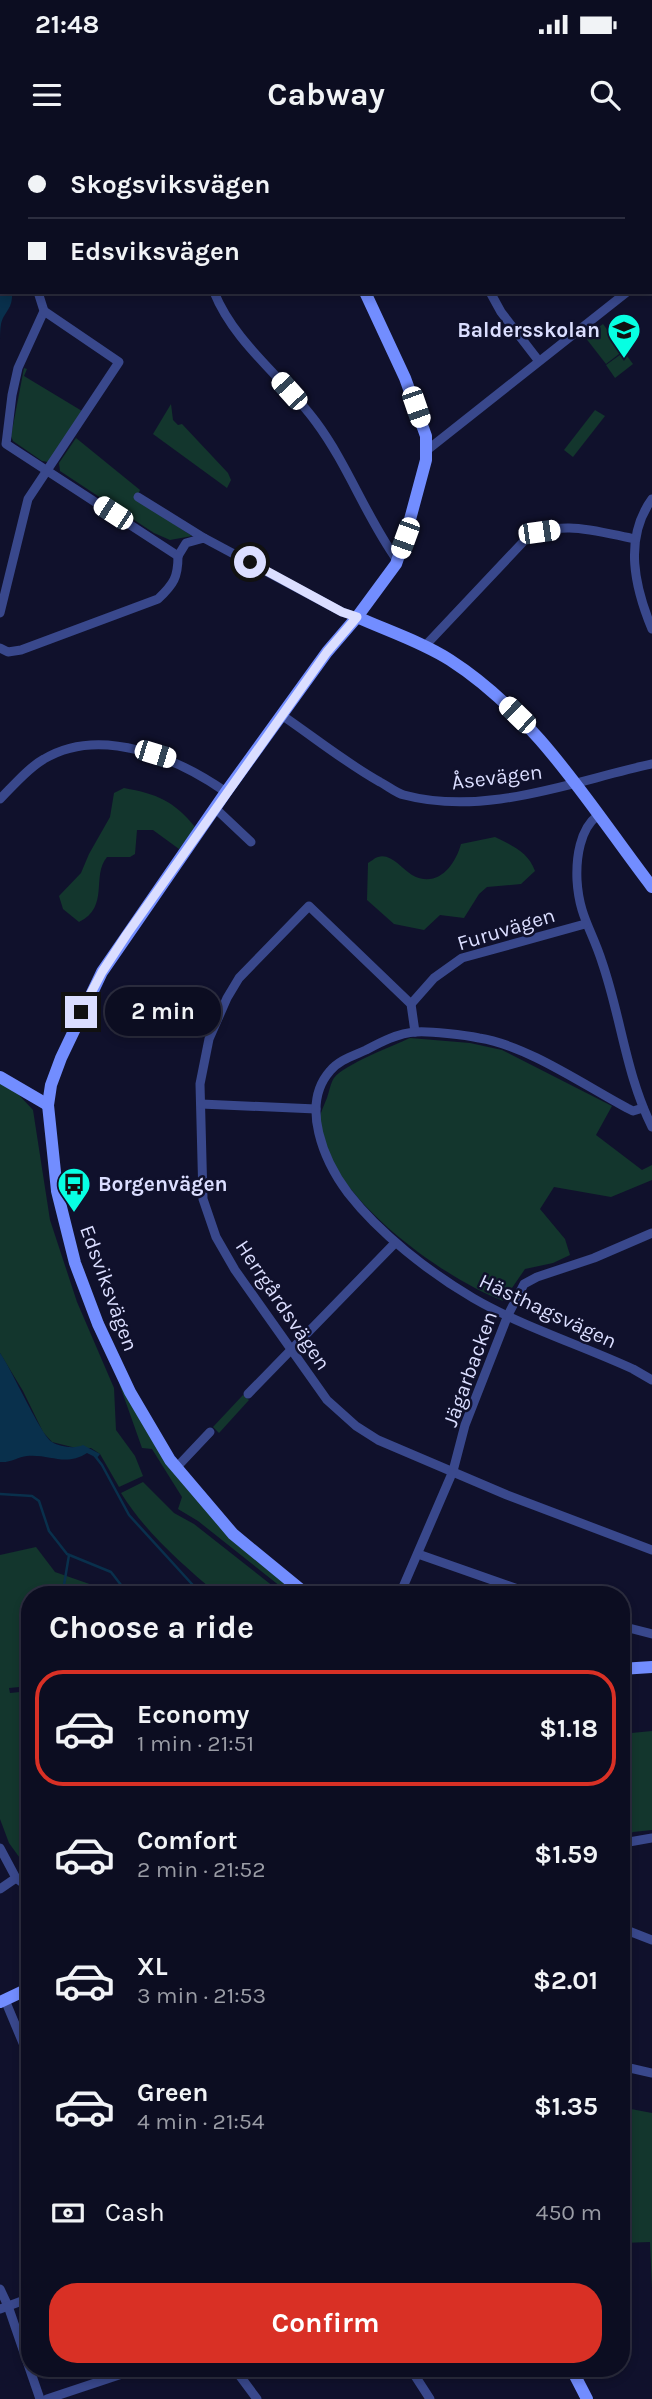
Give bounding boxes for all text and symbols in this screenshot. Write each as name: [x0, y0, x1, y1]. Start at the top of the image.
text: 21:48: [35, 9, 99, 40]
icon: menu: [28, 76, 66, 114]
text: Cabway: [267, 76, 385, 113]
icon: search: [586, 76, 624, 114]
text: Skogsviksvägen: [70, 169, 270, 200]
text: Edsviksvägen: [70, 236, 240, 267]
school or university icon: Baldersskolan: [605, 311, 643, 360]
place label: Baldersskolan: [457, 318, 600, 342]
car: [268, 368, 311, 414]
car: [400, 384, 433, 430]
car: [90, 493, 137, 533]
car: [388, 515, 423, 561]
car: [517, 519, 562, 545]
route start: [234, 546, 266, 578]
car: [495, 693, 540, 737]
car: [132, 738, 179, 770]
street label: Åsevägen: [450, 760, 544, 794]
street label: Furuvägen: [454, 903, 558, 955]
callout: 2 min: [106, 988, 221, 1036]
route end: [65, 996, 97, 1028]
text: 2 min: [131, 998, 195, 1025]
bus stop icon: Borgenvägen: [55, 1165, 93, 1214]
place label: Borgenvägen: [98, 1172, 228, 1196]
street label: Edsviksvägen: [75, 1222, 143, 1354]
street label: Herrgårdsvägen: [231, 1235, 335, 1375]
street label: Hästhagsvägen: [475, 1269, 621, 1353]
street label: Jägarbacken: [438, 1308, 502, 1430]
text: Choose a ride: [49, 1609, 254, 1646]
icon: car: [53, 1697, 116, 1760]
text: Economy: [137, 1699, 249, 1730]
text: $1.18: [539, 1713, 598, 1744]
text: 1 min · 21:51: [137, 1730, 254, 1757]
icon: car: [53, 1823, 116, 1886]
text: Comfort: [137, 1825, 238, 1856]
text: $1.59: [534, 1839, 598, 1870]
text: 2 min · 21:52: [137, 1856, 266, 1883]
icon: car: [53, 1949, 116, 2012]
text: XL: [137, 1951, 168, 1982]
text: $2.01: [533, 1965, 598, 1996]
text: 3 min · 21:53: [137, 1982, 266, 2009]
icon: car: [53, 2075, 116, 2138]
text: Green: [137, 2077, 209, 2108]
text: $1.35: [534, 2091, 598, 2122]
text: 4 min · 21:54: [137, 2108, 265, 2135]
icon: cash: [49, 2194, 87, 2232]
text: Cash: [105, 2197, 165, 2228]
text: 450 m: [536, 2199, 602, 2226]
button: Confirm: [49, 2283, 602, 2363]

